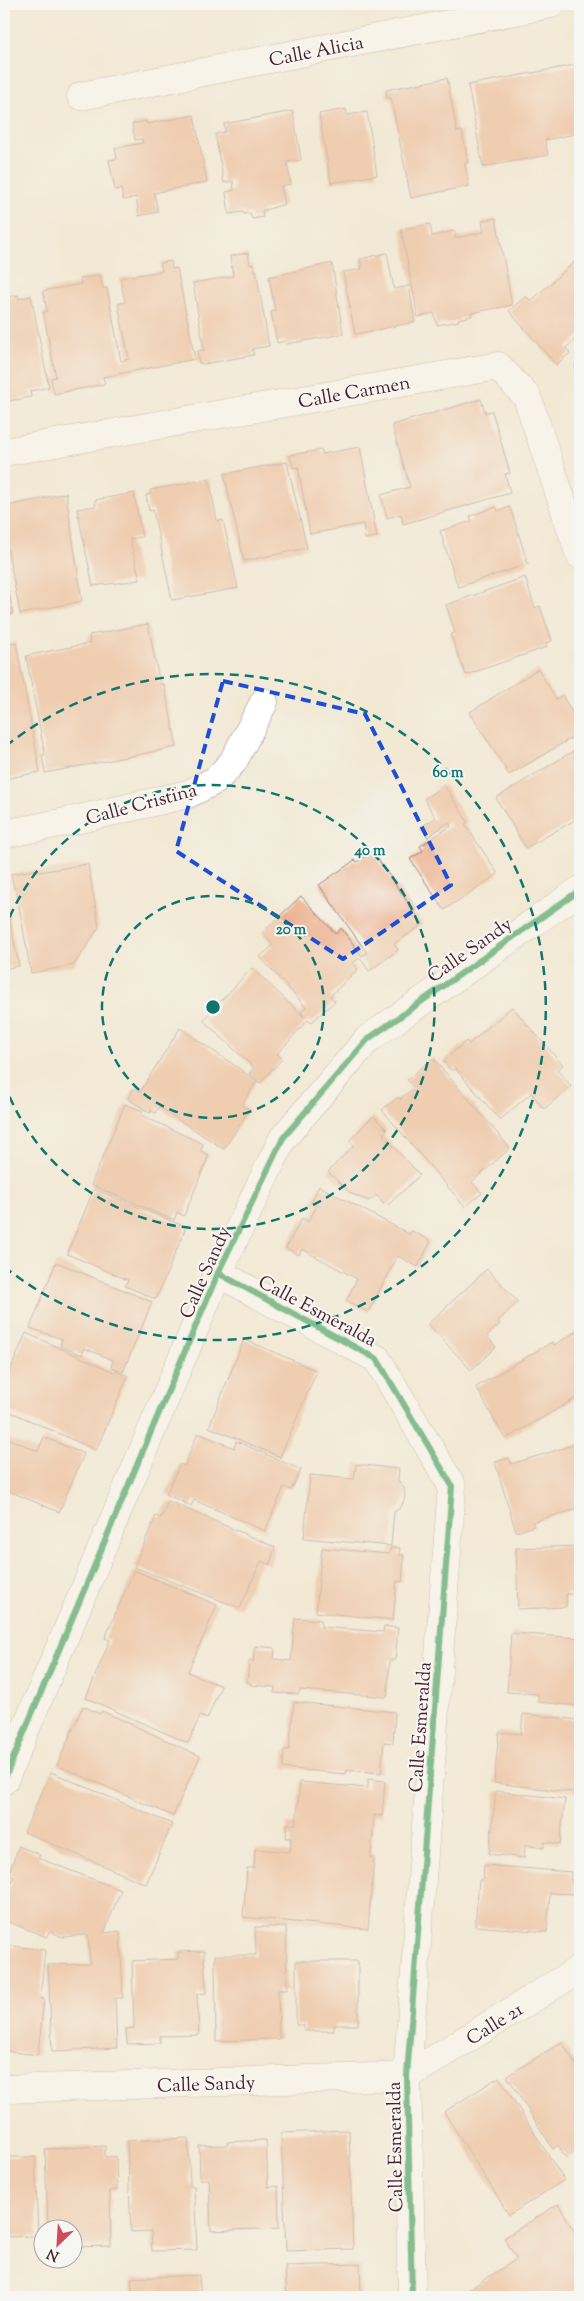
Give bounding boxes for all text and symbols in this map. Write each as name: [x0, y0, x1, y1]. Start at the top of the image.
street label: Calle Alicia: [267, 30, 366, 75]
street label: Calle Carmen: [296, 370, 413, 417]
text: 60 m: [433, 763, 464, 784]
street label: Calle Cristina: [83, 778, 200, 833]
text: 40 m: [354, 841, 386, 862]
street label: Calle Sandy: [422, 912, 519, 990]
text: 20 m: [276, 920, 307, 941]
centre of rings: [204, 998, 222, 1016]
street label: Calle Sandy: [174, 1222, 239, 1323]
street label: Calle Esmeralda: [253, 1270, 381, 1355]
street label: Calle Esmeralda: [403, 1661, 440, 1793]
street label: Calle 21: [462, 1997, 529, 2053]
street label: Calle Sandy: [157, 2070, 256, 2101]
street label: Calle Esmeralda: [382, 2081, 411, 2213]
north arrow: [32, 2218, 82, 2268]
text: N: [44, 2243, 63, 2265]

